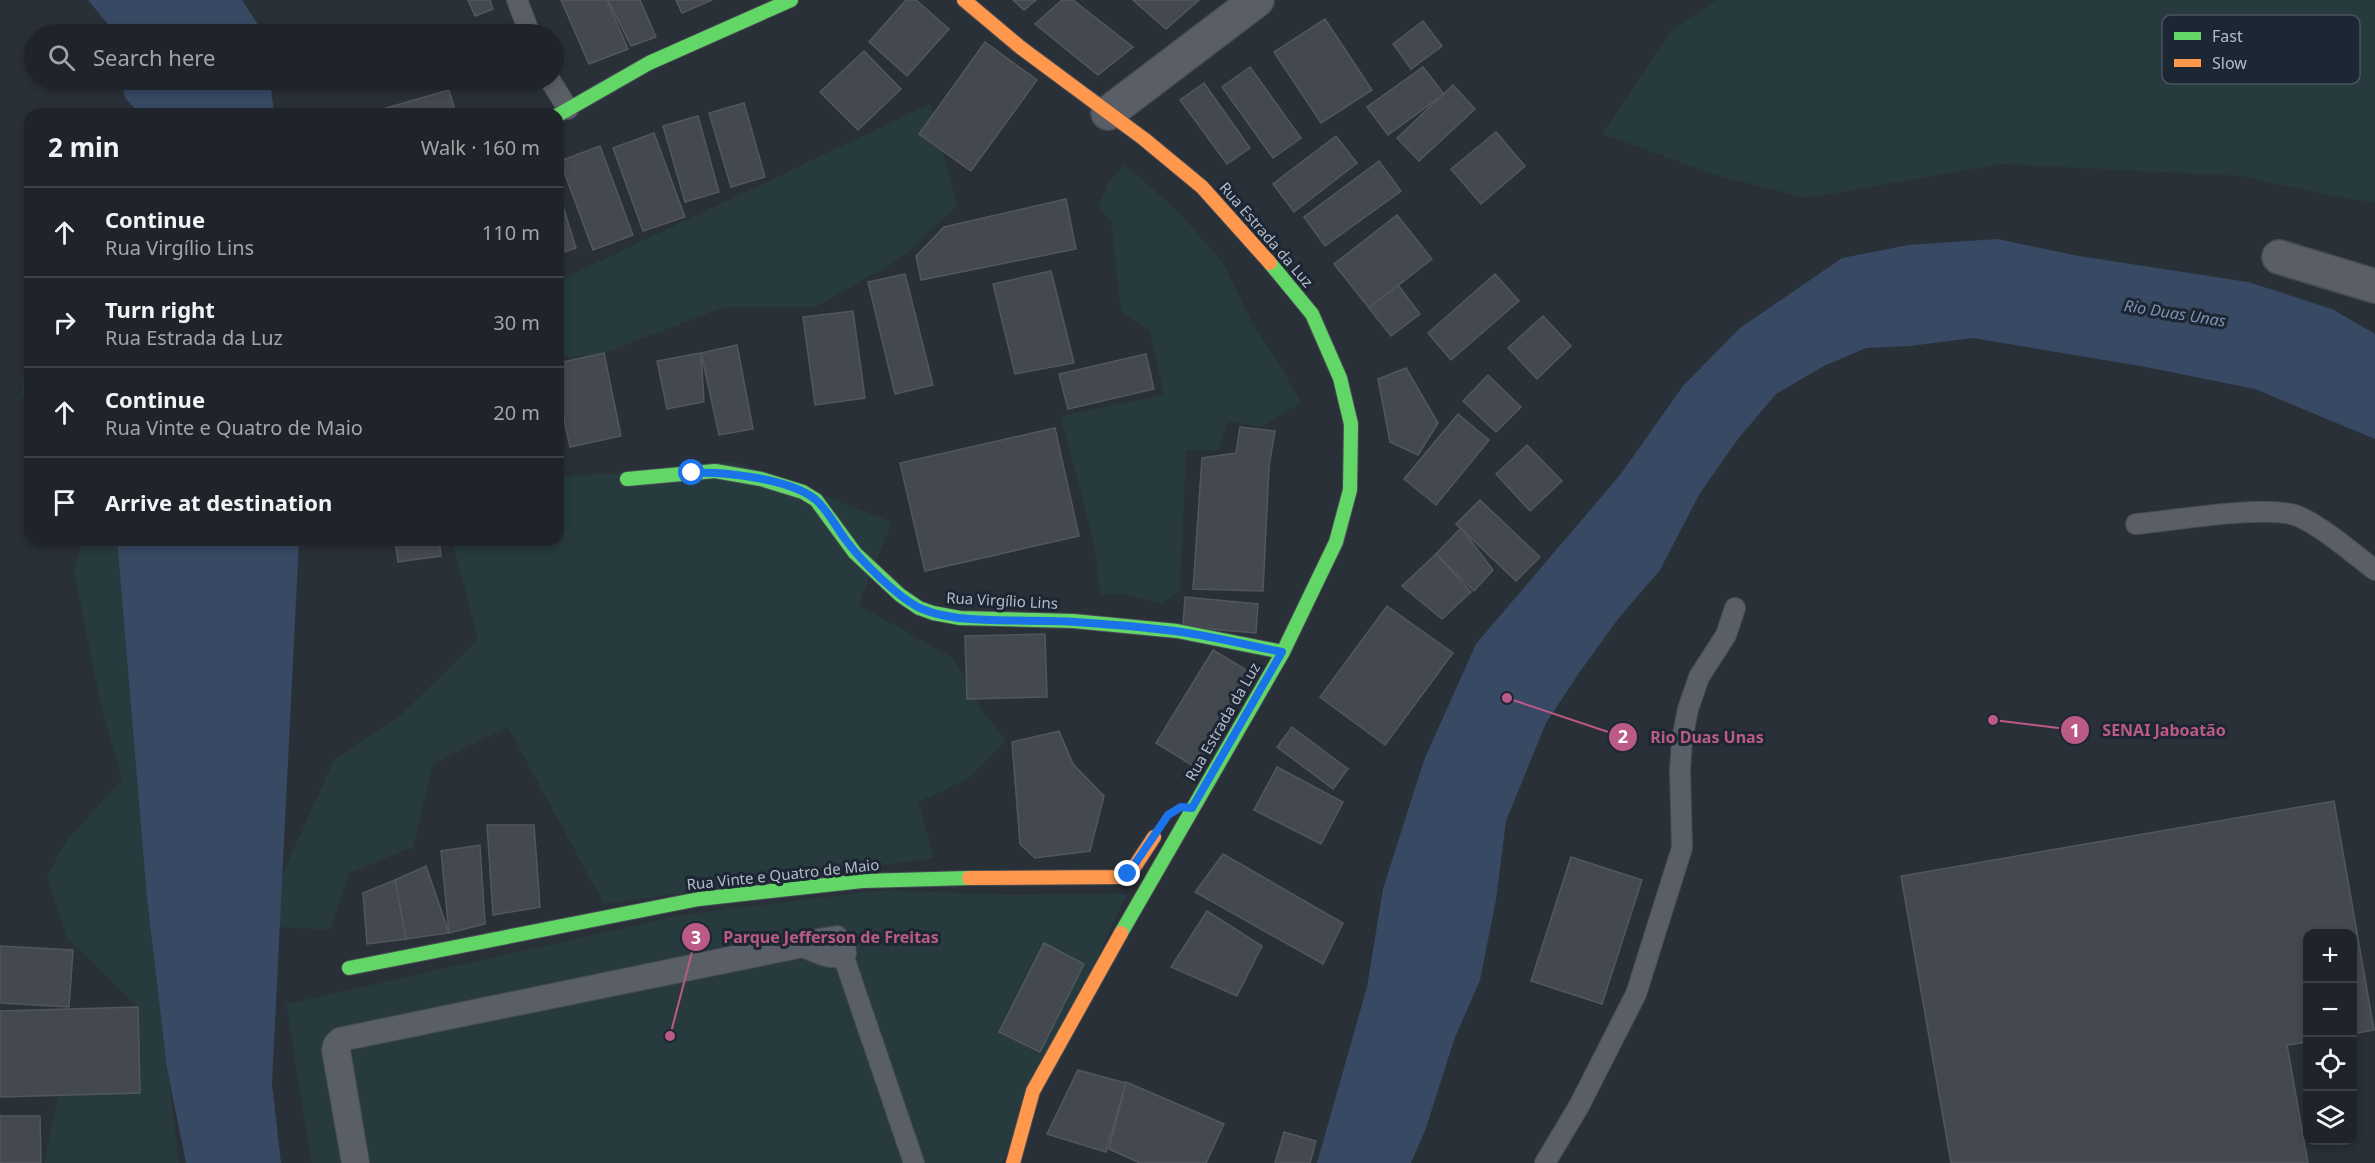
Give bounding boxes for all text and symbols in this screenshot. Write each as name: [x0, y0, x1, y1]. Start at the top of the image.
legend: [2162, 15, 2360, 84]
search box: [24, 24, 564, 90]
text: Fast: [2212, 25, 2243, 47]
icon: search: [45, 41, 78, 74]
text: Search here: [93, 42, 215, 72]
text: Slow: [2212, 52, 2247, 74]
text: 2 min: [48, 129, 120, 165]
text: Walk · 160 m: [421, 134, 540, 161]
street label: Rua Estrada da Luz: [1215, 177, 1318, 291]
text: Continue: [105, 204, 205, 234]
icon: ahead: [48, 216, 81, 249]
text: 110 m: [482, 219, 540, 246]
text: Rua Virgílio Lins: [105, 234, 254, 261]
text: Turn right: [105, 294, 215, 324]
water label: Rio Duas Unas: [2123, 294, 2228, 332]
icon: right: [48, 306, 81, 339]
text: 30 m: [493, 309, 540, 336]
text: Rua Estrada da Luz: [105, 324, 283, 351]
text: Continue: [105, 384, 205, 414]
icon: ahead: [48, 396, 81, 429]
text: 20 m: [493, 399, 540, 426]
text: Rua Vinte e Quatro de Maio: [105, 414, 363, 441]
route start: [678, 459, 704, 485]
icon: arrive: [48, 486, 81, 519]
text: Arrive at destination: [105, 487, 332, 517]
street label: Rua Virgílio Lins: [946, 587, 1058, 613]
street label: Rua Estrada da Luz: [1180, 659, 1264, 784]
callout: SENAI Jaboatão: [2060, 713, 2238, 747]
text: 1: [2070, 718, 2080, 742]
text: SENAI Jaboatão: [2102, 719, 2226, 741]
callout: Rio Duas Unas: [1608, 720, 1776, 754]
text: 2: [1618, 724, 1628, 748]
text: Rio Duas Unas: [1650, 726, 1764, 748]
street label: Rua Vinte e Quatro de Maio: [686, 854, 880, 894]
route end: [1114, 860, 1140, 886]
callout: Parque Jefferson de Freitas: [681, 920, 950, 954]
text: 3: [691, 925, 701, 949]
text: Parque Jefferson de Freitas: [723, 926, 939, 948]
map controls: [2303, 929, 2357, 1145]
button: +: [2303, 929, 2357, 983]
button: −: [2303, 983, 2357, 1037]
button: locate: [2303, 1037, 2357, 1091]
button: layers: [2303, 1091, 2357, 1145]

